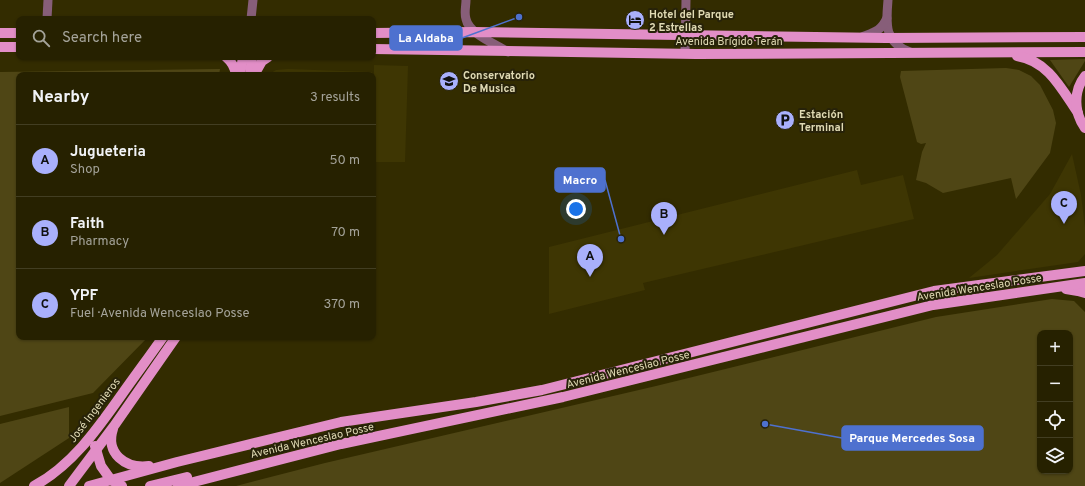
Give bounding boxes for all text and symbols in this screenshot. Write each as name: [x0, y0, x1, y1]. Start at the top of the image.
place label: Hotel del Parque 2 Estrellas: [649, 8, 734, 35]
hotel icon: Hotel del Parque 2 Estrellas: [624, 9, 646, 31]
search box: [16, 16, 376, 60]
callout: La Aldaba: [390, 26, 462, 50]
icon: search: [30, 27, 52, 49]
text: Search here: [62, 29, 142, 48]
text: La Aldaba: [398, 31, 454, 47]
street label: Avenida Brígido Terán: [675, 35, 783, 49]
place label: Conservatorio De Musica: [463, 69, 535, 96]
school or university icon: Conservatorio De Musica: [438, 70, 460, 92]
text: Nearby: [32, 87, 89, 109]
text: 3 results: [310, 90, 360, 106]
place label: Estación Terminal: [799, 108, 844, 135]
parking icon: Estación Terminal: [774, 109, 796, 131]
text: Jugueteria: [70, 143, 146, 162]
text: A: [40, 153, 50, 169]
text: 50 m: [330, 153, 360, 169]
text: Shop: [70, 162, 100, 178]
callout: Macro: [555, 168, 605, 192]
text: Macro: [563, 173, 597, 189]
pin: C: [1051, 191, 1077, 224]
your location: [566, 199, 586, 219]
pin: B: [651, 202, 677, 235]
text: Faith: [70, 215, 104, 234]
text: B: [41, 225, 49, 241]
text: 70 m: [331, 225, 360, 241]
text: Pharmacy: [70, 234, 129, 250]
pin: A: [577, 244, 603, 277]
street label: Avenida Wenceslao Posse: [916, 271, 1043, 305]
text: YPF: [70, 287, 98, 306]
text: C: [41, 297, 49, 313]
text: 370 m: [323, 297, 360, 313]
text: Fuel · Avenida Wenceslao Posse: [70, 306, 250, 322]
map controls: [1037, 330, 1073, 474]
button: +: [1037, 330, 1073, 366]
street label: Avenida Wenceslao Posse: [565, 348, 691, 392]
button: −: [1037, 366, 1073, 402]
street label: José Ingenieros: [66, 375, 124, 446]
button: locate: [1037, 402, 1073, 438]
street label: Avenida Wenceslao Posse: [249, 420, 375, 462]
callout: Parque Mercedes Sosa: [842, 426, 983, 450]
text: Parque Mercedes Sosa: [849, 431, 975, 447]
button: layers: [1037, 438, 1073, 474]

